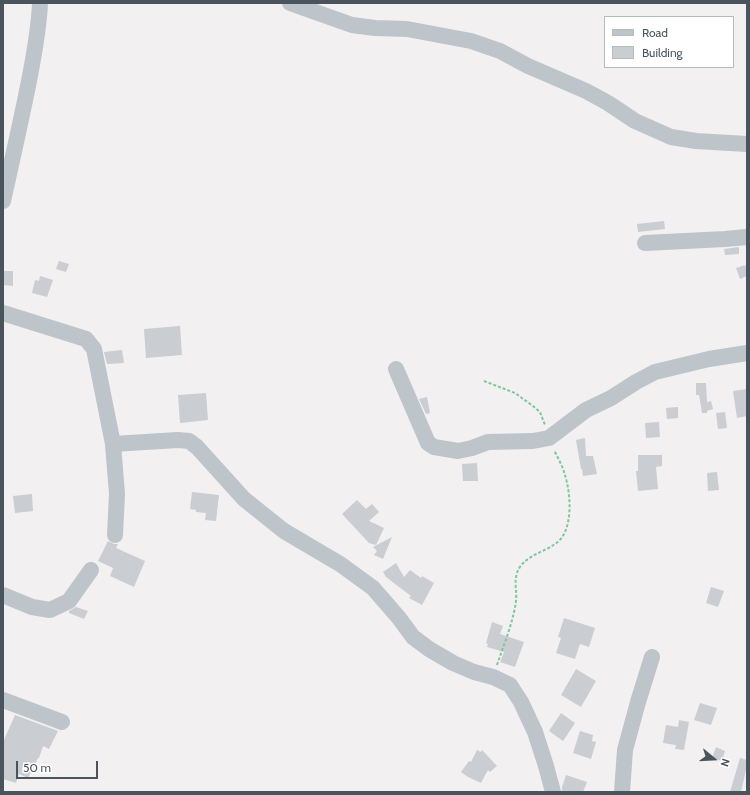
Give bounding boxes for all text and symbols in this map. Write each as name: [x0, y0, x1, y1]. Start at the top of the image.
legend: [604, 16, 734, 68]
text: Road: [642, 25, 668, 40]
text: Building: [642, 45, 683, 60]
north arrow: [694, 739, 734, 779]
scale bar: [18, 753, 100, 779]
text: N: [718, 757, 733, 769]
text: 50 m: [23, 760, 51, 775]

